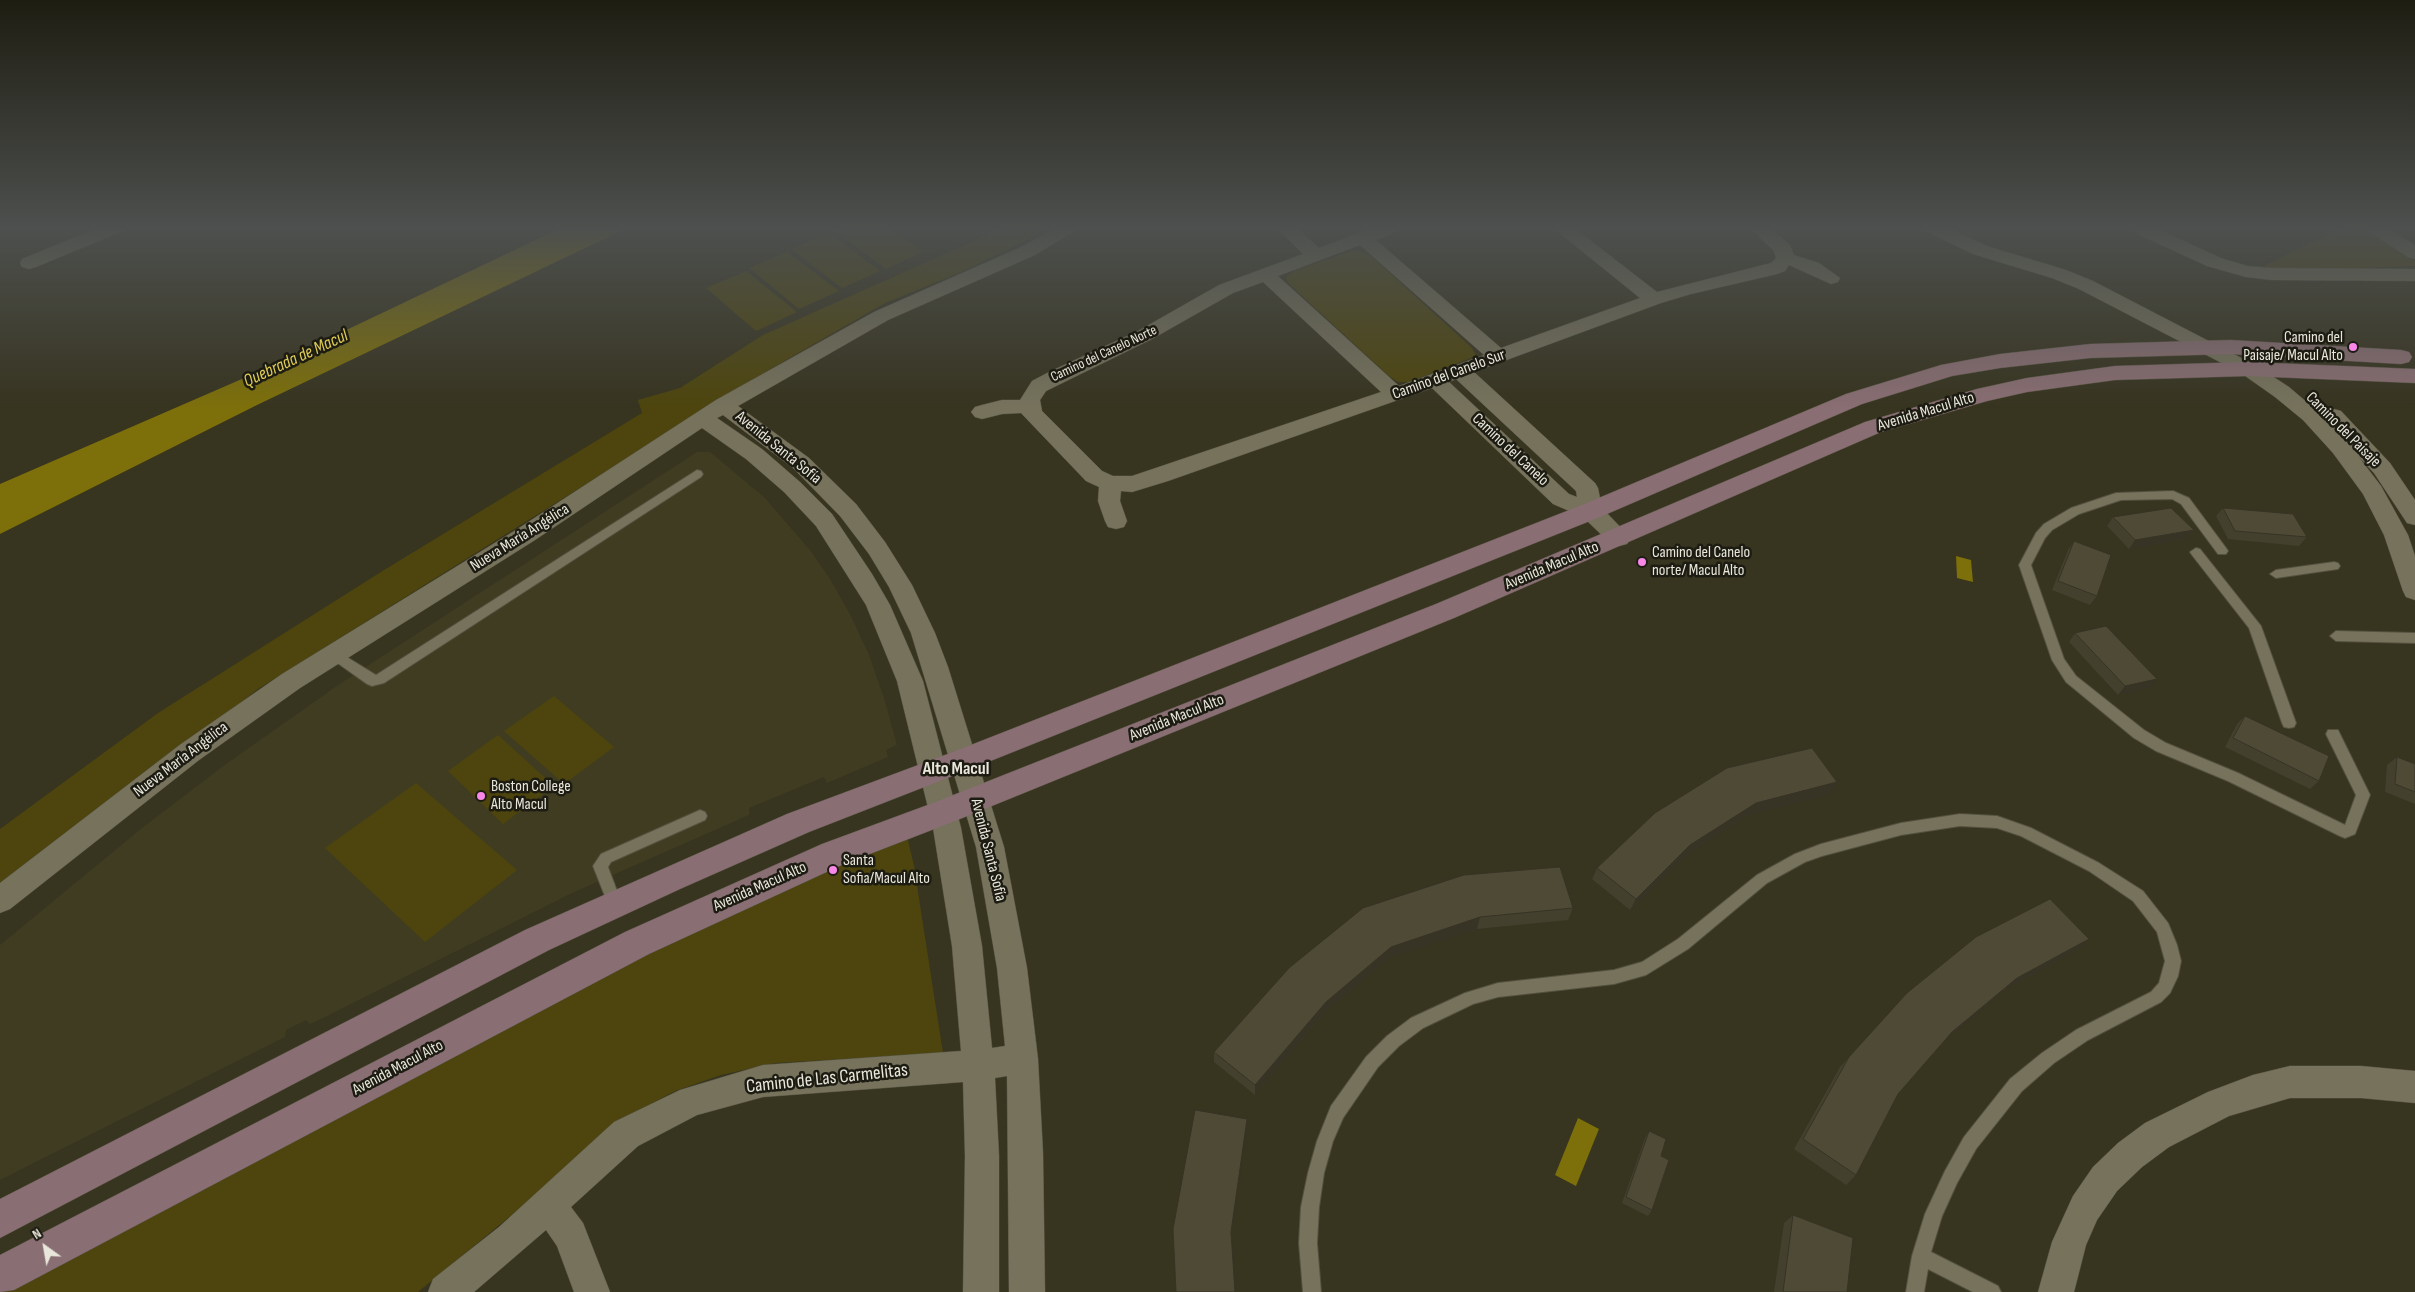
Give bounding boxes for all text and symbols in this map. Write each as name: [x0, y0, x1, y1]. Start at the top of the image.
street label: Camino del Canelo Norte: [1048, 322, 1160, 386]
water label: Quebrada de Macul: [240, 325, 352, 393]
place label: Camino del Paisaje/ Macul Alto: [2243, 328, 2343, 366]
marker: Camino del Paisaje/ Macul Alto: [2347, 341, 2359, 353]
street label: Camino del Canelo Sur: [1390, 346, 1508, 404]
street label: Avenida Macul Alto: [1875, 388, 1977, 436]
street label: Camino del Paisaje: [2301, 388, 2385, 472]
street label: Avenida Santa Sofía: [731, 407, 825, 489]
street label: Camino del Canelo: [1468, 410, 1552, 490]
street label: Nueva María Angélica: [467, 500, 573, 576]
street label: Avenida Macul Alto: [1502, 538, 1602, 594]
place label: Camino del Canelo norte/ Macul Alto: [1652, 543, 1750, 581]
marker: Camino del Canelo norte/ Macul Alto: [1636, 556, 1648, 568]
street label: Avenida Macul Alto: [1127, 690, 1227, 746]
street label: Nueva María Angélica: [130, 718, 232, 802]
district label: Alto Macul: [923, 758, 989, 780]
place label: Boston College Alto Macul: [491, 777, 571, 815]
marker: Boston College Alto Macul: [475, 790, 487, 802]
street label: Avenida Santa Sofía: [966, 797, 1010, 903]
place label: Santa Sofia/Macul Alto: [843, 851, 930, 889]
street label: Avenida Macul Alto: [710, 858, 810, 916]
marker: Santa Sofia/Macul Alto: [827, 864, 839, 876]
street label: Avenida Macul Alto: [349, 1036, 447, 1100]
street label: Camino de Las Carmelitas: [745, 1059, 909, 1099]
north arrow: [20, 1222, 70, 1272]
text: N: [29, 1225, 44, 1243]

